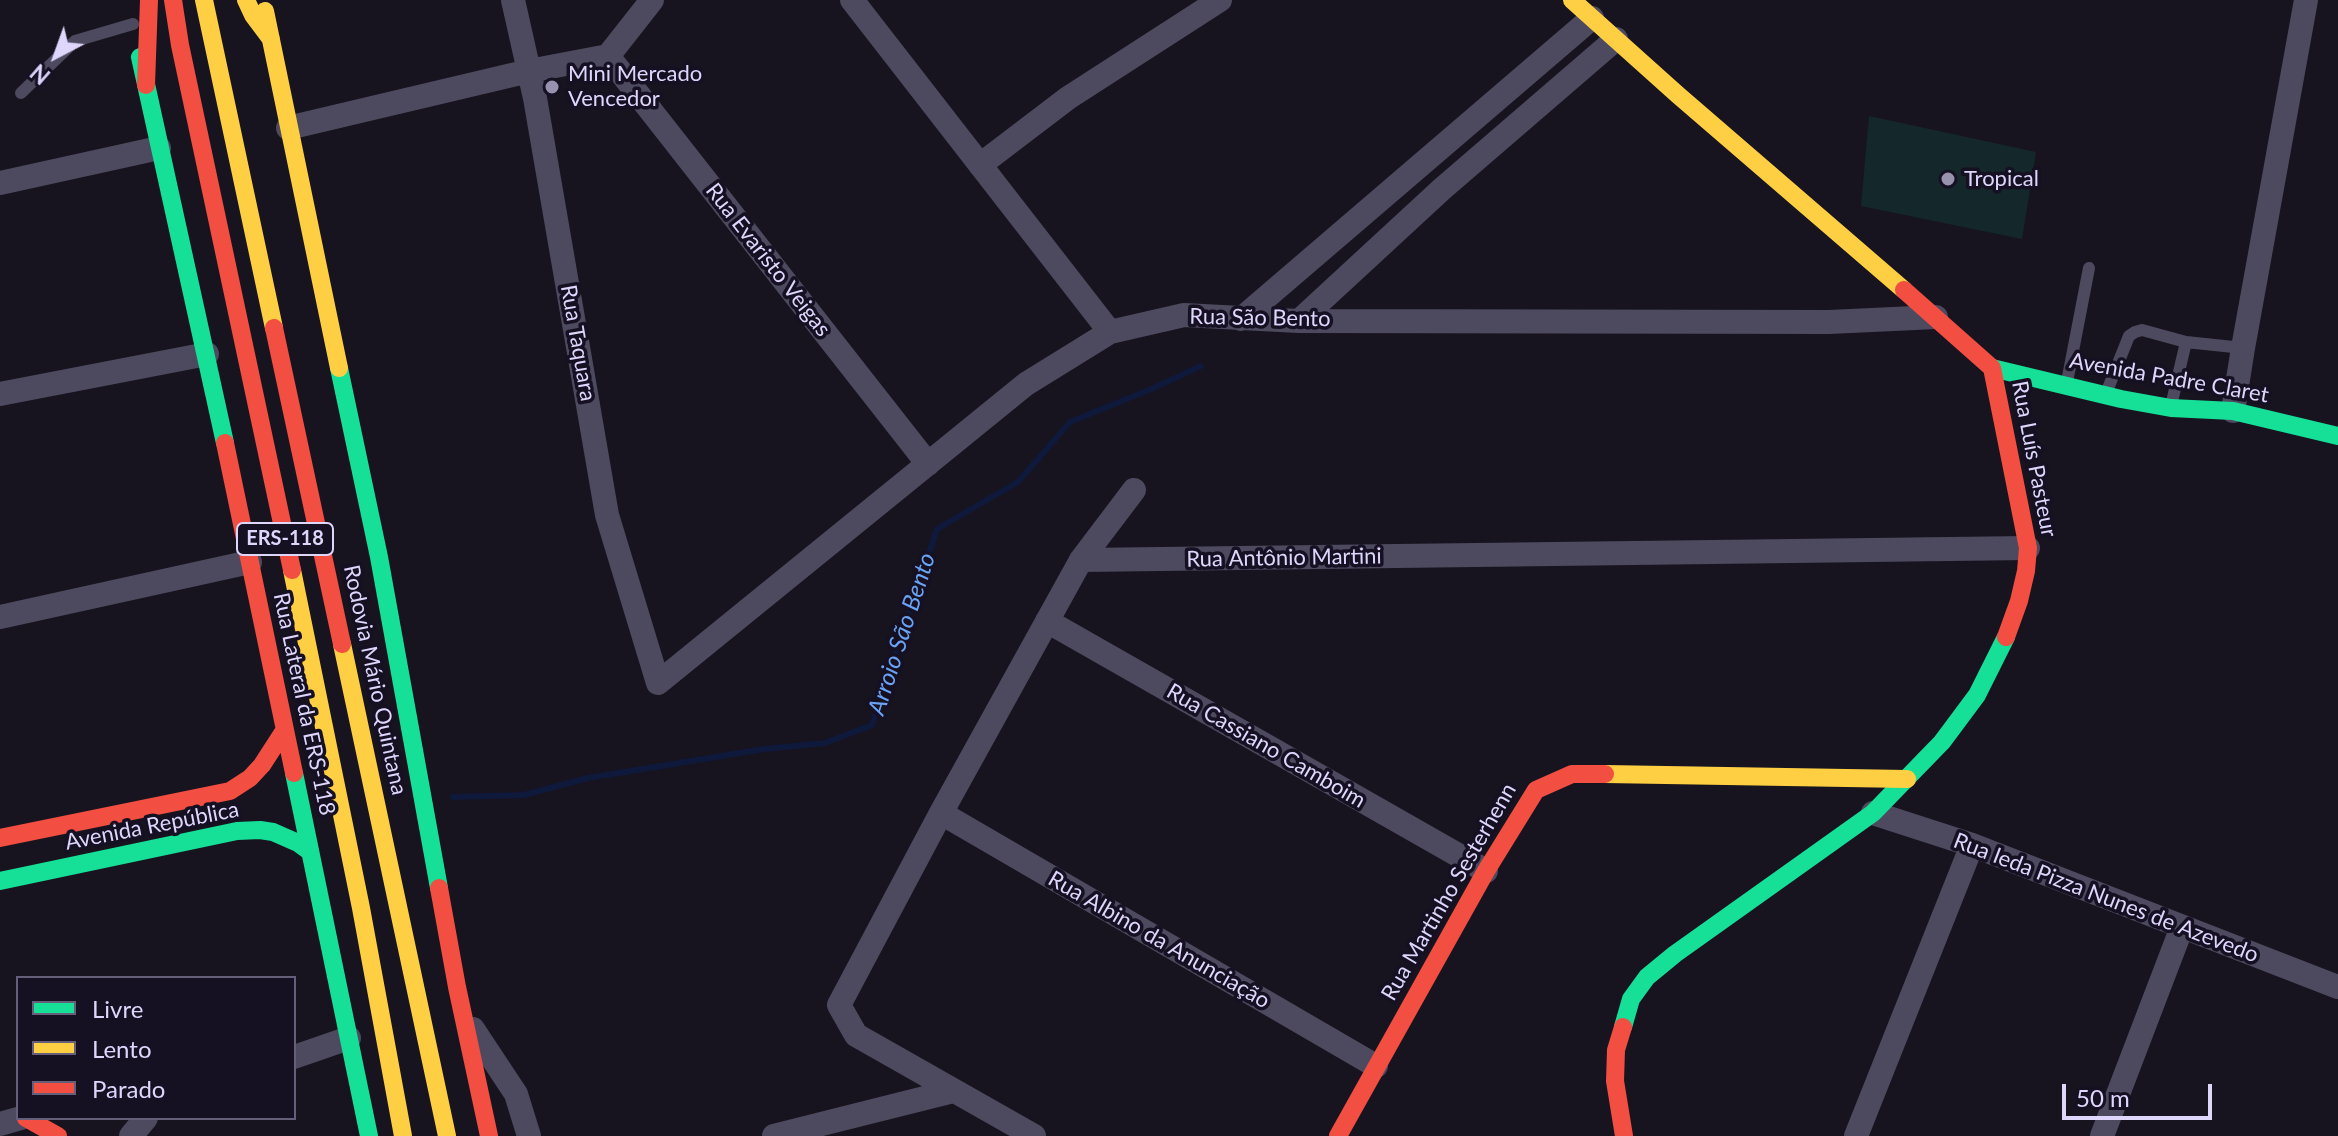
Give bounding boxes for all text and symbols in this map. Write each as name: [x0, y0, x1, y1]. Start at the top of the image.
north arrow: [16, 16, 96, 96]
text: N: [25, 59, 55, 90]
place label: Mini Mercado Vencedor: [568, 61, 702, 112]
marker: Mini Mercado Vencedor: [543, 78, 561, 96]
place label: Tropical: [1964, 166, 2039, 192]
marker: Tropical: [1939, 170, 1957, 188]
street label: Rua Evaristo Veigas: [700, 178, 836, 342]
street label: Rua Taquara: [555, 283, 601, 403]
street label: Rua São Bento: [1189, 304, 1331, 332]
street label: Avenida Padre Claret: [2067, 347, 2271, 409]
street label: Rua Luís Pasteur: [2006, 379, 2062, 539]
road number: ERS-118: [237, 523, 333, 555]
street label: Rua Antônio Martini: [1186, 543, 1382, 573]
water label: Arroio São Bento: [862, 549, 942, 719]
street label: Rodovia Mário Quintana: [338, 562, 412, 798]
street label: Rua Lateral da ERS-118: [267, 590, 341, 818]
street label: Rua Cassiano Camboim: [1162, 678, 1370, 814]
street label: Rua Martinho Sesterhenn: [1376, 779, 1522, 1005]
street label: Avenida República: [63, 796, 241, 856]
street label: Rua Ieda Pizza Nunes de Azevedo: [1950, 828, 2262, 968]
street label: Rua Albino da Anunciação: [1044, 866, 1274, 1014]
legend: [16, 976, 296, 1120]
text: Livre: [92, 994, 143, 1023]
text: Lento: [92, 1034, 152, 1063]
scale bar: [2066, 1068, 2216, 1118]
text: Parado: [92, 1074, 165, 1103]
text: 50 m: [2076, 1083, 2130, 1112]

